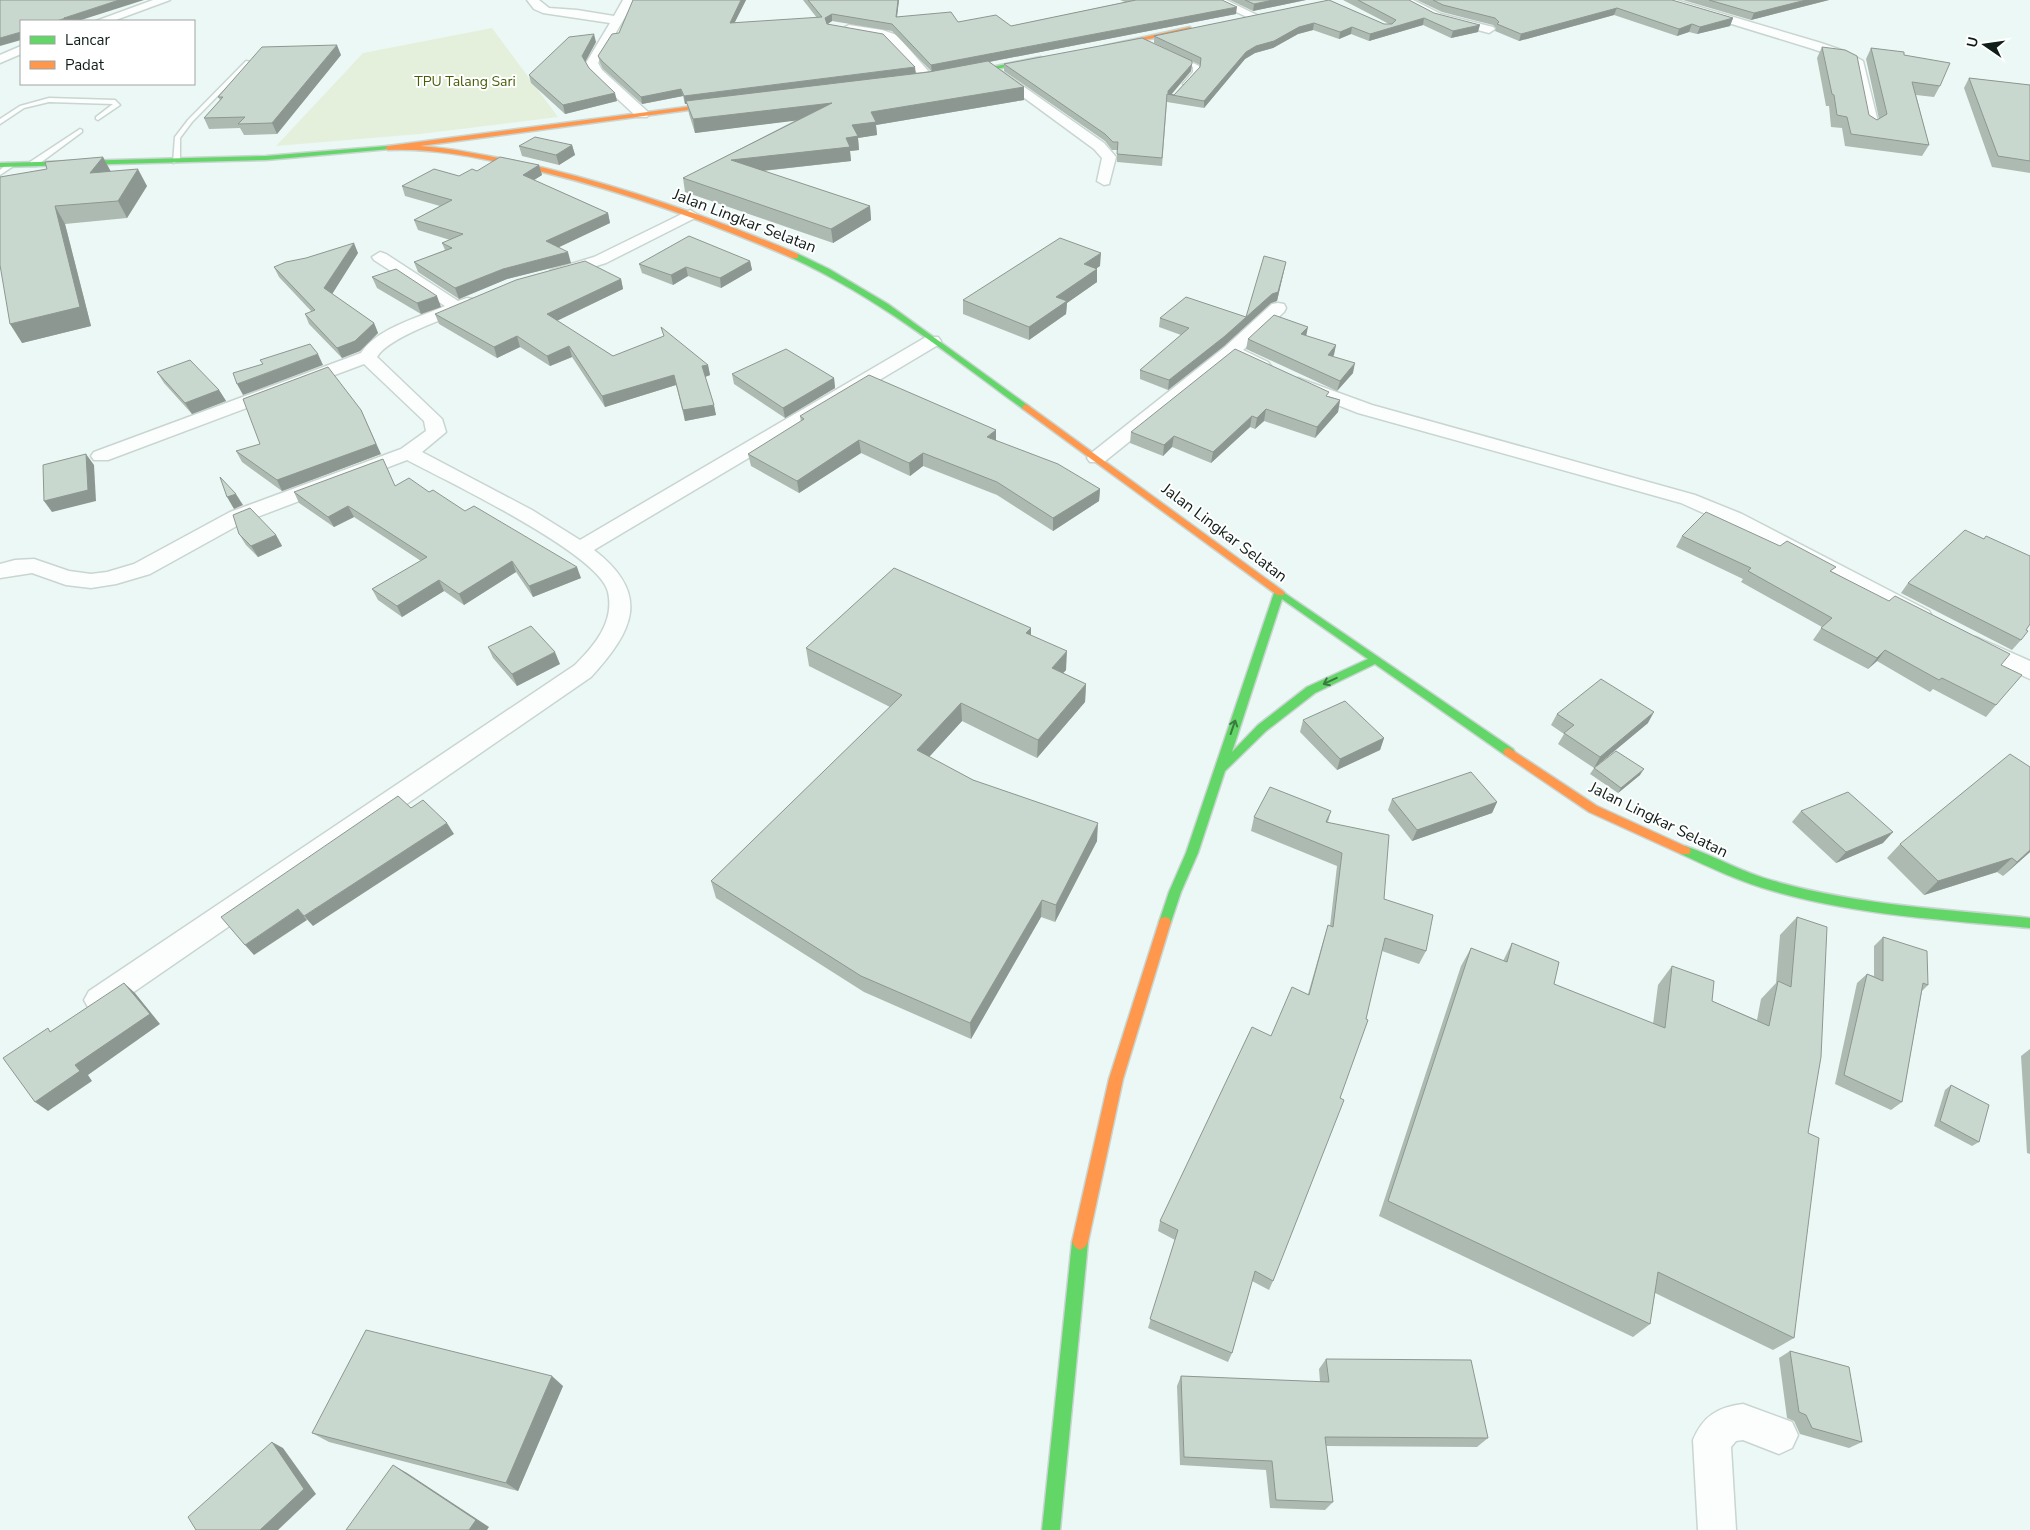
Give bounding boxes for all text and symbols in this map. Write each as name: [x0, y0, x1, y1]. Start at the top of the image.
legend: [20, 20, 195, 85]
north arrow: [1960, 20, 2010, 70]
text: Lancar: [65, 30, 110, 50]
text: U: [1962, 35, 1983, 49]
text: Padat: [65, 55, 105, 75]
park label: TPU Talang Sari: [414, 72, 516, 91]
street label: Jalan Lingkar Selatan: [669, 183, 819, 258]
street label: Jalan Lingkar Selatan: [1156, 478, 1292, 587]
one-way arrow: [1323, 676, 1338, 686]
one-way arrow: [1229, 719, 1238, 735]
street label: Jalan Lingkar Selatan: [1585, 776, 1732, 863]

